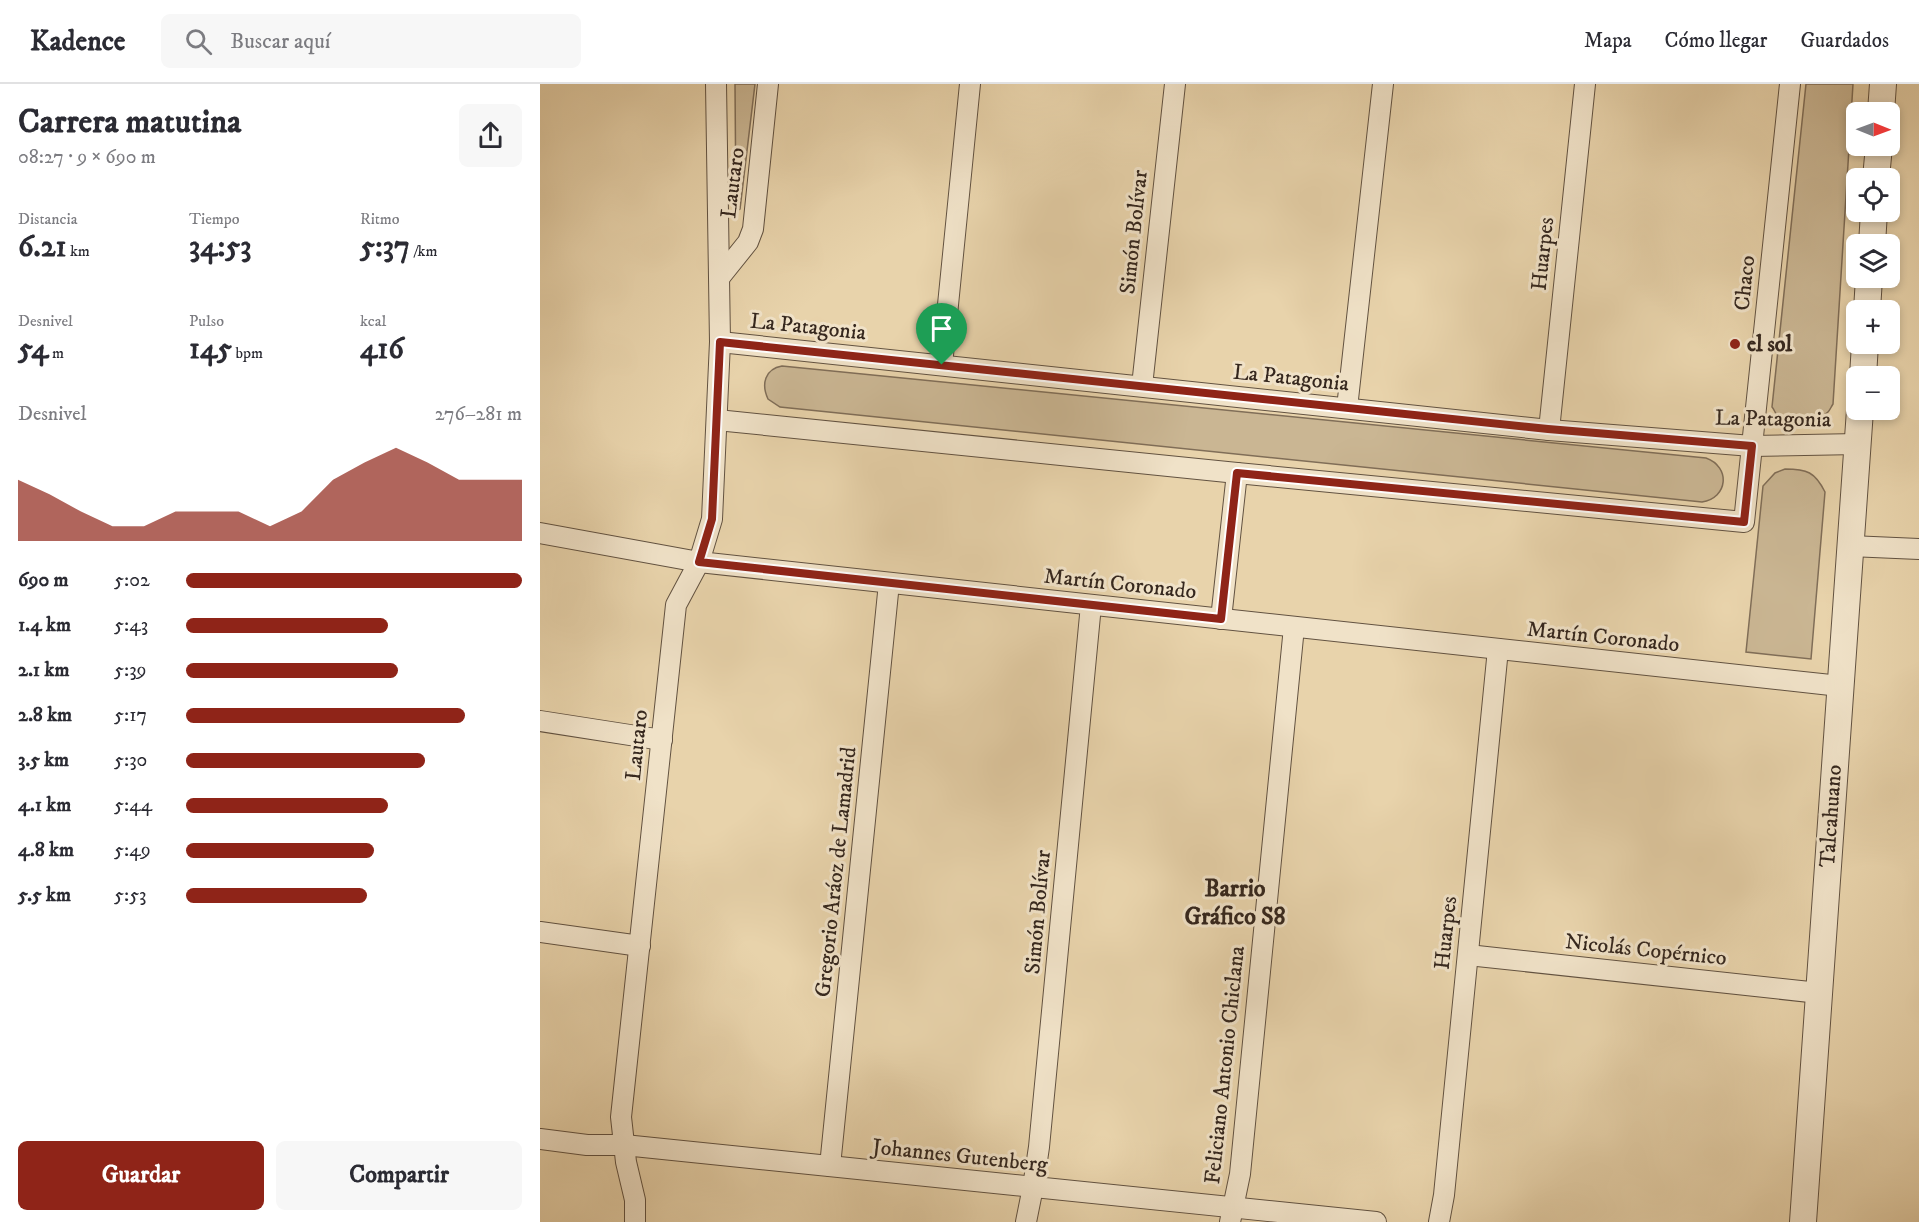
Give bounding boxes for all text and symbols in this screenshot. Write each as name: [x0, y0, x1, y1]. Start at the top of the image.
search box: [161, 14, 581, 68]
text: Kadence: [30, 24, 125, 59]
icon: search: [182, 25, 215, 58]
text: Buscar aquí: [230, 28, 330, 55]
text: Mapa: [1584, 28, 1632, 54]
text: Cómo llegar: [1665, 28, 1767, 54]
text: Guardados: [1800, 28, 1889, 54]
text: Carrera matutina: [18, 102, 241, 143]
north arrow: [1846, 102, 1900, 156]
map controls: [1846, 102, 1900, 420]
button: share: [459, 104, 522, 167]
text: 08:27 · 9 × 690 m: [18, 145, 156, 170]
street label: Lautaro: [715, 146, 751, 220]
street label: Simón Bolívar: [1114, 168, 1154, 295]
button: locate: [1846, 168, 1900, 222]
text: Distancia: [18, 209, 77, 229]
text: Tiempo: [189, 209, 240, 229]
text: Ritmo: [360, 209, 400, 229]
street label: Huarpes: [1526, 216, 1560, 292]
text: 6.21: [18, 229, 66, 266]
text: 34:53: [189, 229, 251, 266]
text: 5:37: [360, 229, 410, 266]
button: layers: [1846, 234, 1900, 288]
text: km: [66, 241, 90, 261]
text: /km: [410, 241, 437, 261]
street label: Chaco: [1729, 254, 1761, 312]
button: +: [1846, 300, 1900, 354]
pin: [916, 303, 967, 365]
street label: La Patagonia: [749, 307, 868, 347]
text: Desnivel: [18, 311, 73, 331]
text: Pulso: [189, 311, 224, 331]
text: kcal: [360, 311, 386, 331]
icon: arrive: [925, 312, 958, 345]
text: 54: [18, 331, 49, 368]
text: 145: [189, 331, 232, 368]
text: 416: [360, 331, 404, 368]
place label: el sol: [1747, 331, 1792, 358]
marker: el sol: [1728, 337, 1742, 351]
text: m: [49, 343, 64, 363]
text: bpm: [232, 343, 263, 363]
street label: La Patagonia: [1232, 358, 1351, 398]
button: −: [1846, 366, 1900, 420]
text: Desnivel: [18, 402, 87, 427]
text: 276–281 m: [435, 402, 522, 427]
street label: La Patagonia: [1715, 404, 1832, 434]
street label: Martín Coronado: [1042, 563, 1198, 605]
text: 690 m: [18, 568, 68, 593]
text: 5:02: [114, 568, 150, 593]
text: 1.4 km: [18, 613, 71, 638]
text: 5:43: [114, 613, 148, 638]
street label: Martín Coronado: [1525, 616, 1681, 658]
text: 2.1 km: [18, 658, 69, 683]
text: 5:39: [114, 658, 147, 683]
text: 2.8 km: [18, 703, 72, 728]
text: 5:17: [114, 703, 147, 728]
street label: Lautaro: [620, 708, 654, 782]
street label: Gregorio Aráoz de Lamadrid: [809, 746, 863, 998]
text: 3.5 km: [18, 748, 69, 773]
text: 5:30: [114, 748, 147, 773]
street label: Talcahuano: [1814, 764, 1848, 868]
text: 4.1 km: [18, 793, 71, 818]
text: 5:44: [114, 793, 152, 818]
text: 4.8 km: [18, 838, 74, 863]
text: 5:49: [114, 838, 151, 863]
street label: Simón Bolívar: [1019, 848, 1057, 975]
district label: Barrio Gráfico S8: [1184, 874, 1286, 932]
text: 5.5 km: [18, 883, 71, 908]
text: 5:53: [114, 883, 147, 908]
street label: Huarpes: [1429, 895, 1463, 971]
street label: Nicolás Copérnico: [1564, 928, 1728, 972]
street label: Feliciano Antonio Chiclana: [1199, 944, 1251, 1185]
street label: Johannes Gutenberg: [869, 1133, 1049, 1179]
button: Guardar: [18, 1141, 264, 1210]
button: Compartir: [276, 1141, 522, 1210]

